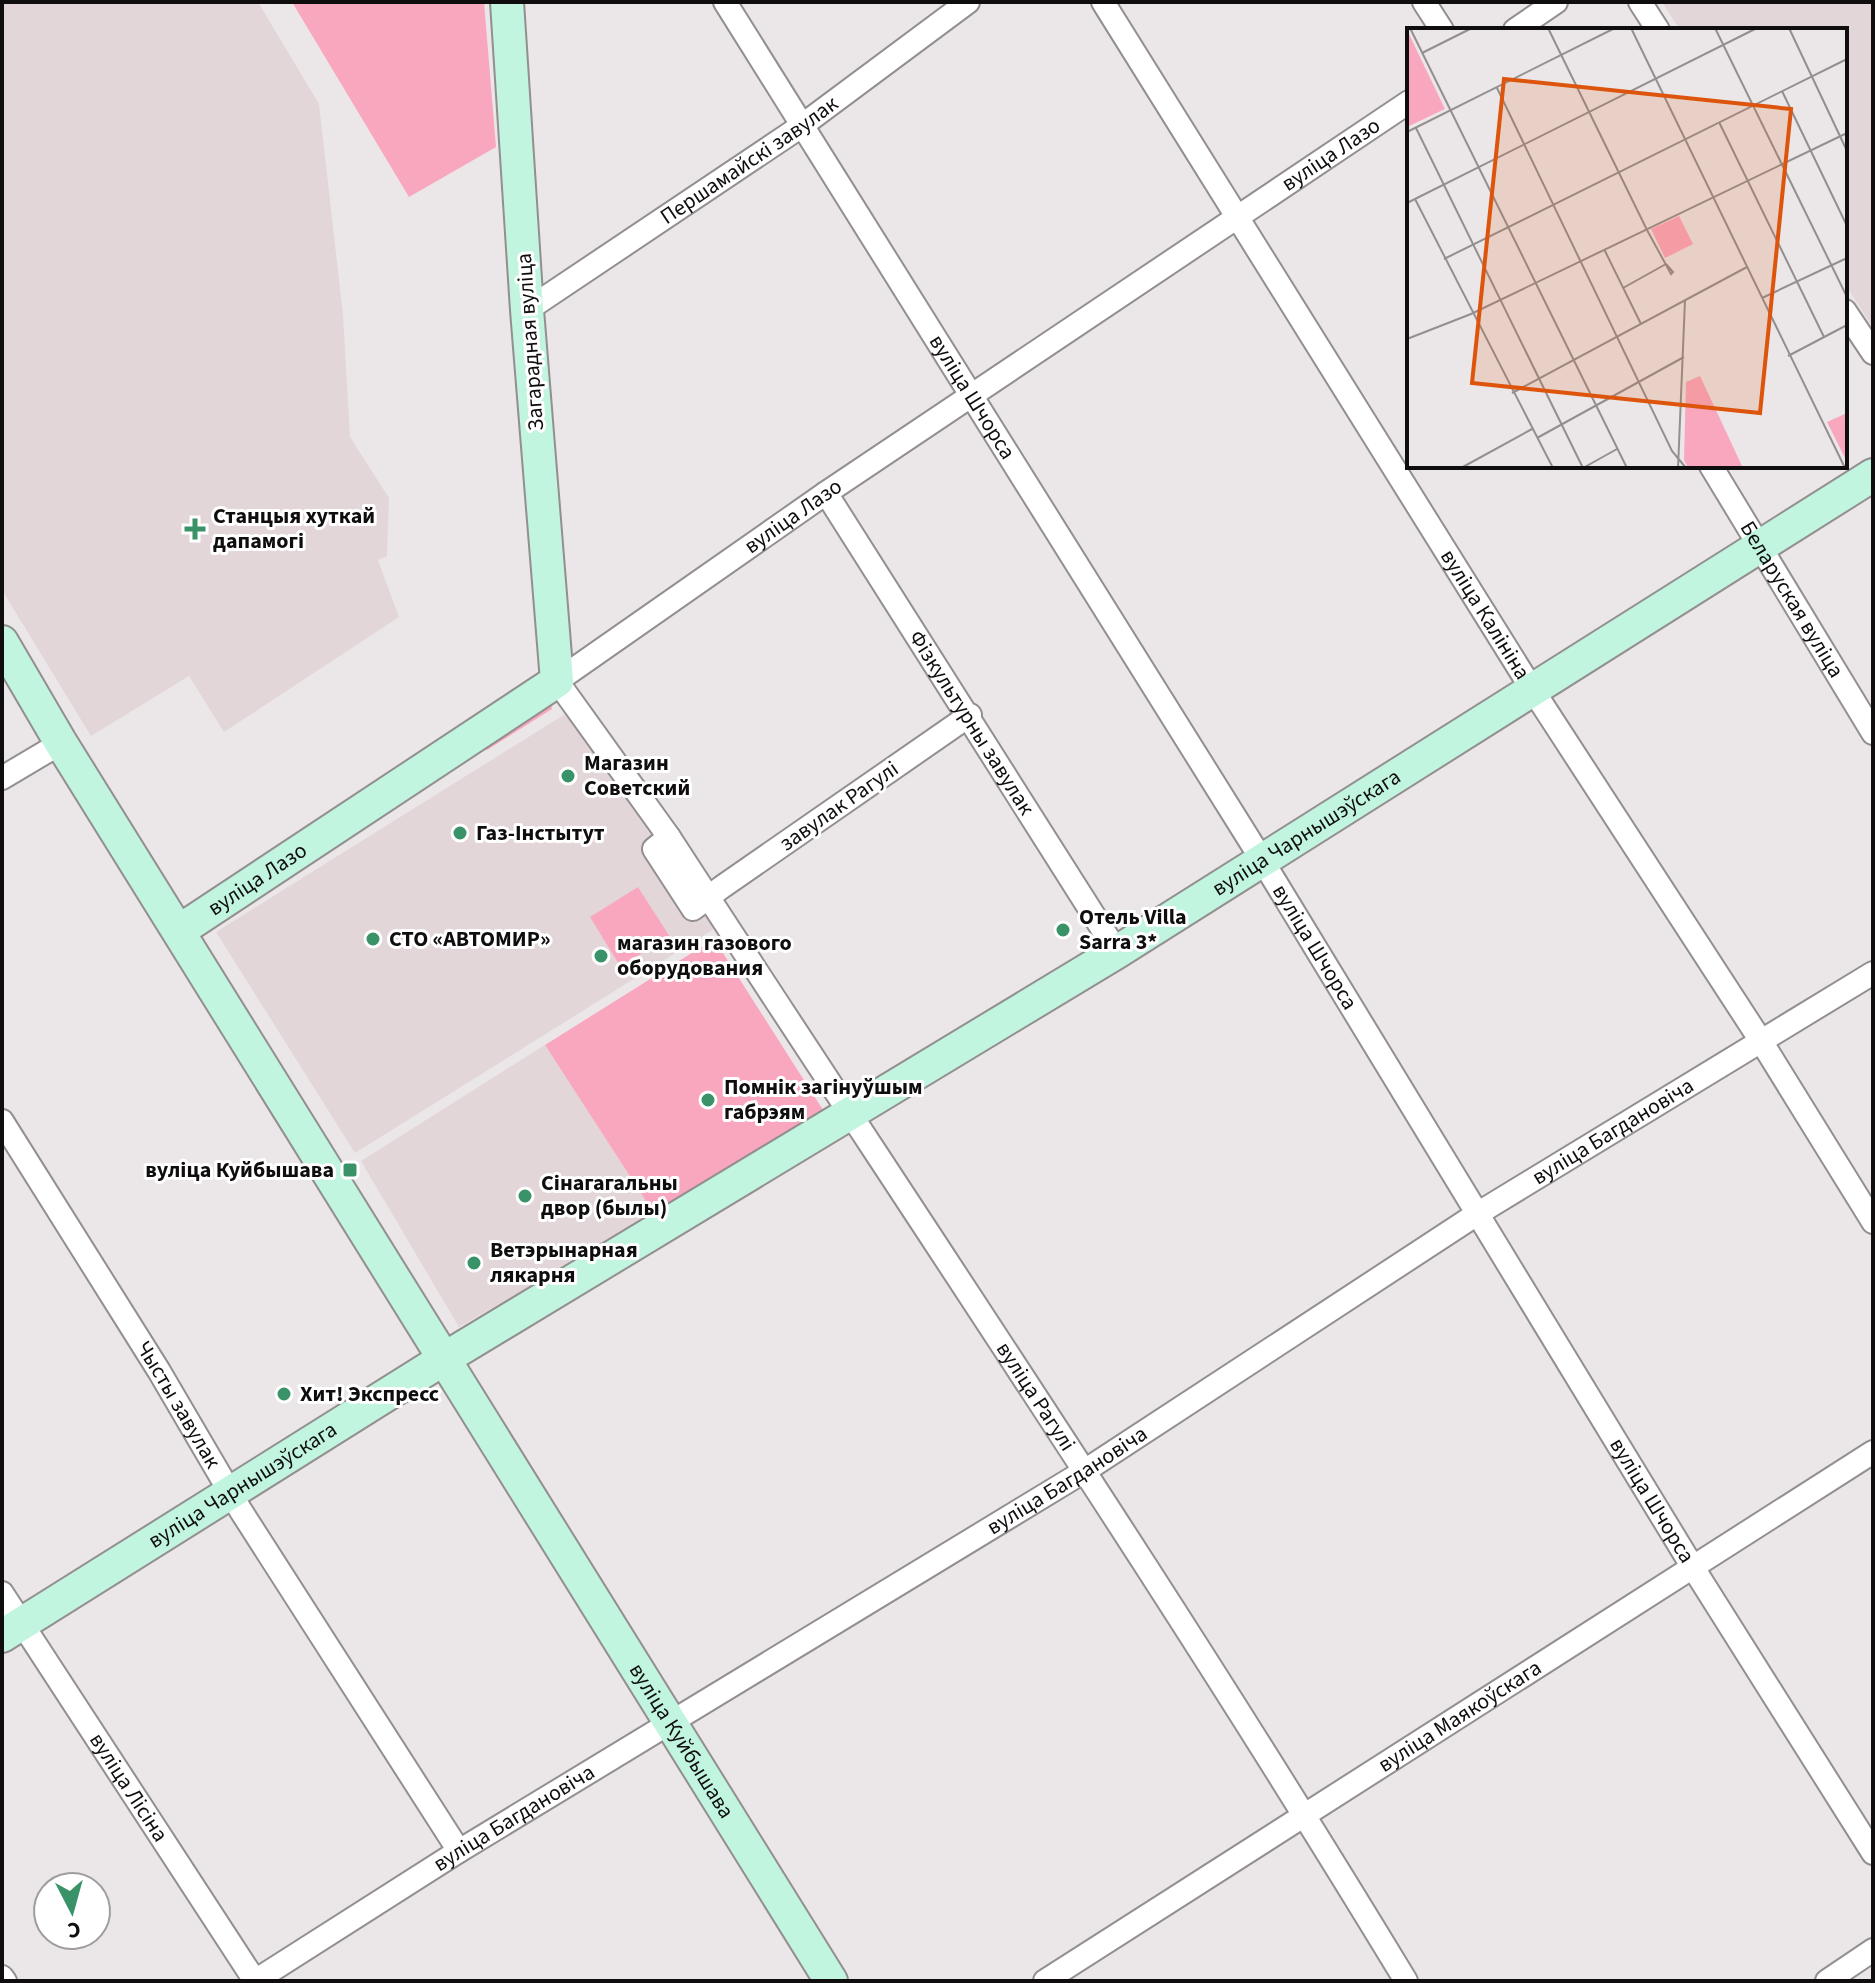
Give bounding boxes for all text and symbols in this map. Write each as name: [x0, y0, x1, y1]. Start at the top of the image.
inset map: [1407, 28, 1847, 468]
street label: Першамайскі завулак: [654, 88, 845, 232]
street label: вуліца Лазо: [1275, 110, 1387, 199]
street label: Загарадная вуліца: [508, 252, 552, 432]
street label: вуліца Шчорса: [921, 328, 1023, 466]
street label: вуліца Лазо: [737, 471, 848, 562]
place label: Станцыя хуткай дапамогі: [213, 500, 375, 557]
street label: Беларуская вуліца: [1732, 515, 1852, 684]
marker: Станцыя хуткай дапамогі: [184, 518, 206, 540]
street label: вуліца Калініна: [1432, 543, 1538, 686]
street label: Фізкультурны завулак: [901, 624, 1042, 822]
place label: Магазин Советский: [584, 747, 690, 804]
street label: завулак Рагулі: [773, 753, 905, 859]
street label: вуліца Чарнышэўскага: [1206, 761, 1407, 904]
marker: Магазин Советский: [559, 767, 577, 785]
place label: Газ-Інстытут: [476, 817, 605, 849]
marker: Газ-Інстытут: [451, 824, 469, 842]
street label: вуліца Лазо: [201, 835, 313, 924]
street label: вуліца Шчорса: [1264, 878, 1366, 1016]
place label: Отель Villa Sarra 3*: [1079, 901, 1187, 958]
marker: Отель Villa Sarra 3*: [1054, 921, 1072, 939]
place label: СТО «АВТОМИР»: [389, 923, 550, 955]
place label: магазин газового оборудования: [617, 927, 792, 984]
marker: СТО «АВТОМИР»: [364, 930, 382, 948]
marker: магазин газового оборудования: [592, 947, 610, 965]
street label: вуліца Багдановіча: [1526, 1070, 1700, 1193]
place label: Помнік загінуўшым габрэям: [724, 1071, 922, 1128]
marker: Помнік загінуўшым габрэям: [699, 1091, 717, 1109]
place label: вуліца Куйбышава: [145, 1154, 334, 1186]
marker: вуліца Куйбышава: [341, 1161, 359, 1179]
place label: Сінагагальны двор (былы): [541, 1167, 678, 1224]
marker: Сінагагальны двор (былы): [516, 1187, 534, 1205]
place label: Ветэрынарная лякарня: [490, 1234, 638, 1291]
marker: Ветэрынарная лякарня: [465, 1254, 483, 1272]
street label: Чысты завулак: [128, 1335, 229, 1474]
street label: вуліца Рагулі: [988, 1335, 1083, 1458]
place label: Хит! Экспресс: [300, 1378, 439, 1410]
marker: Хит! Экспресс: [275, 1385, 293, 1403]
street label: вуліца Чарнышэўскага: [142, 1414, 343, 1556]
street label: вуліца Багдановіча: [981, 1418, 1154, 1543]
street label: вуліца Шчорса: [1601, 1431, 1703, 1569]
street label: вуліца Маякоўскага: [1372, 1652, 1548, 1780]
street label: вуліца Куйбышава: [621, 1657, 742, 1825]
street label: вуліца Лісіна: [81, 1726, 176, 1848]
street label: вуліца Багдановіча: [427, 1756, 601, 1880]
north arrow: [32, 1871, 112, 1951]
text: С: [66, 1913, 82, 1946]

